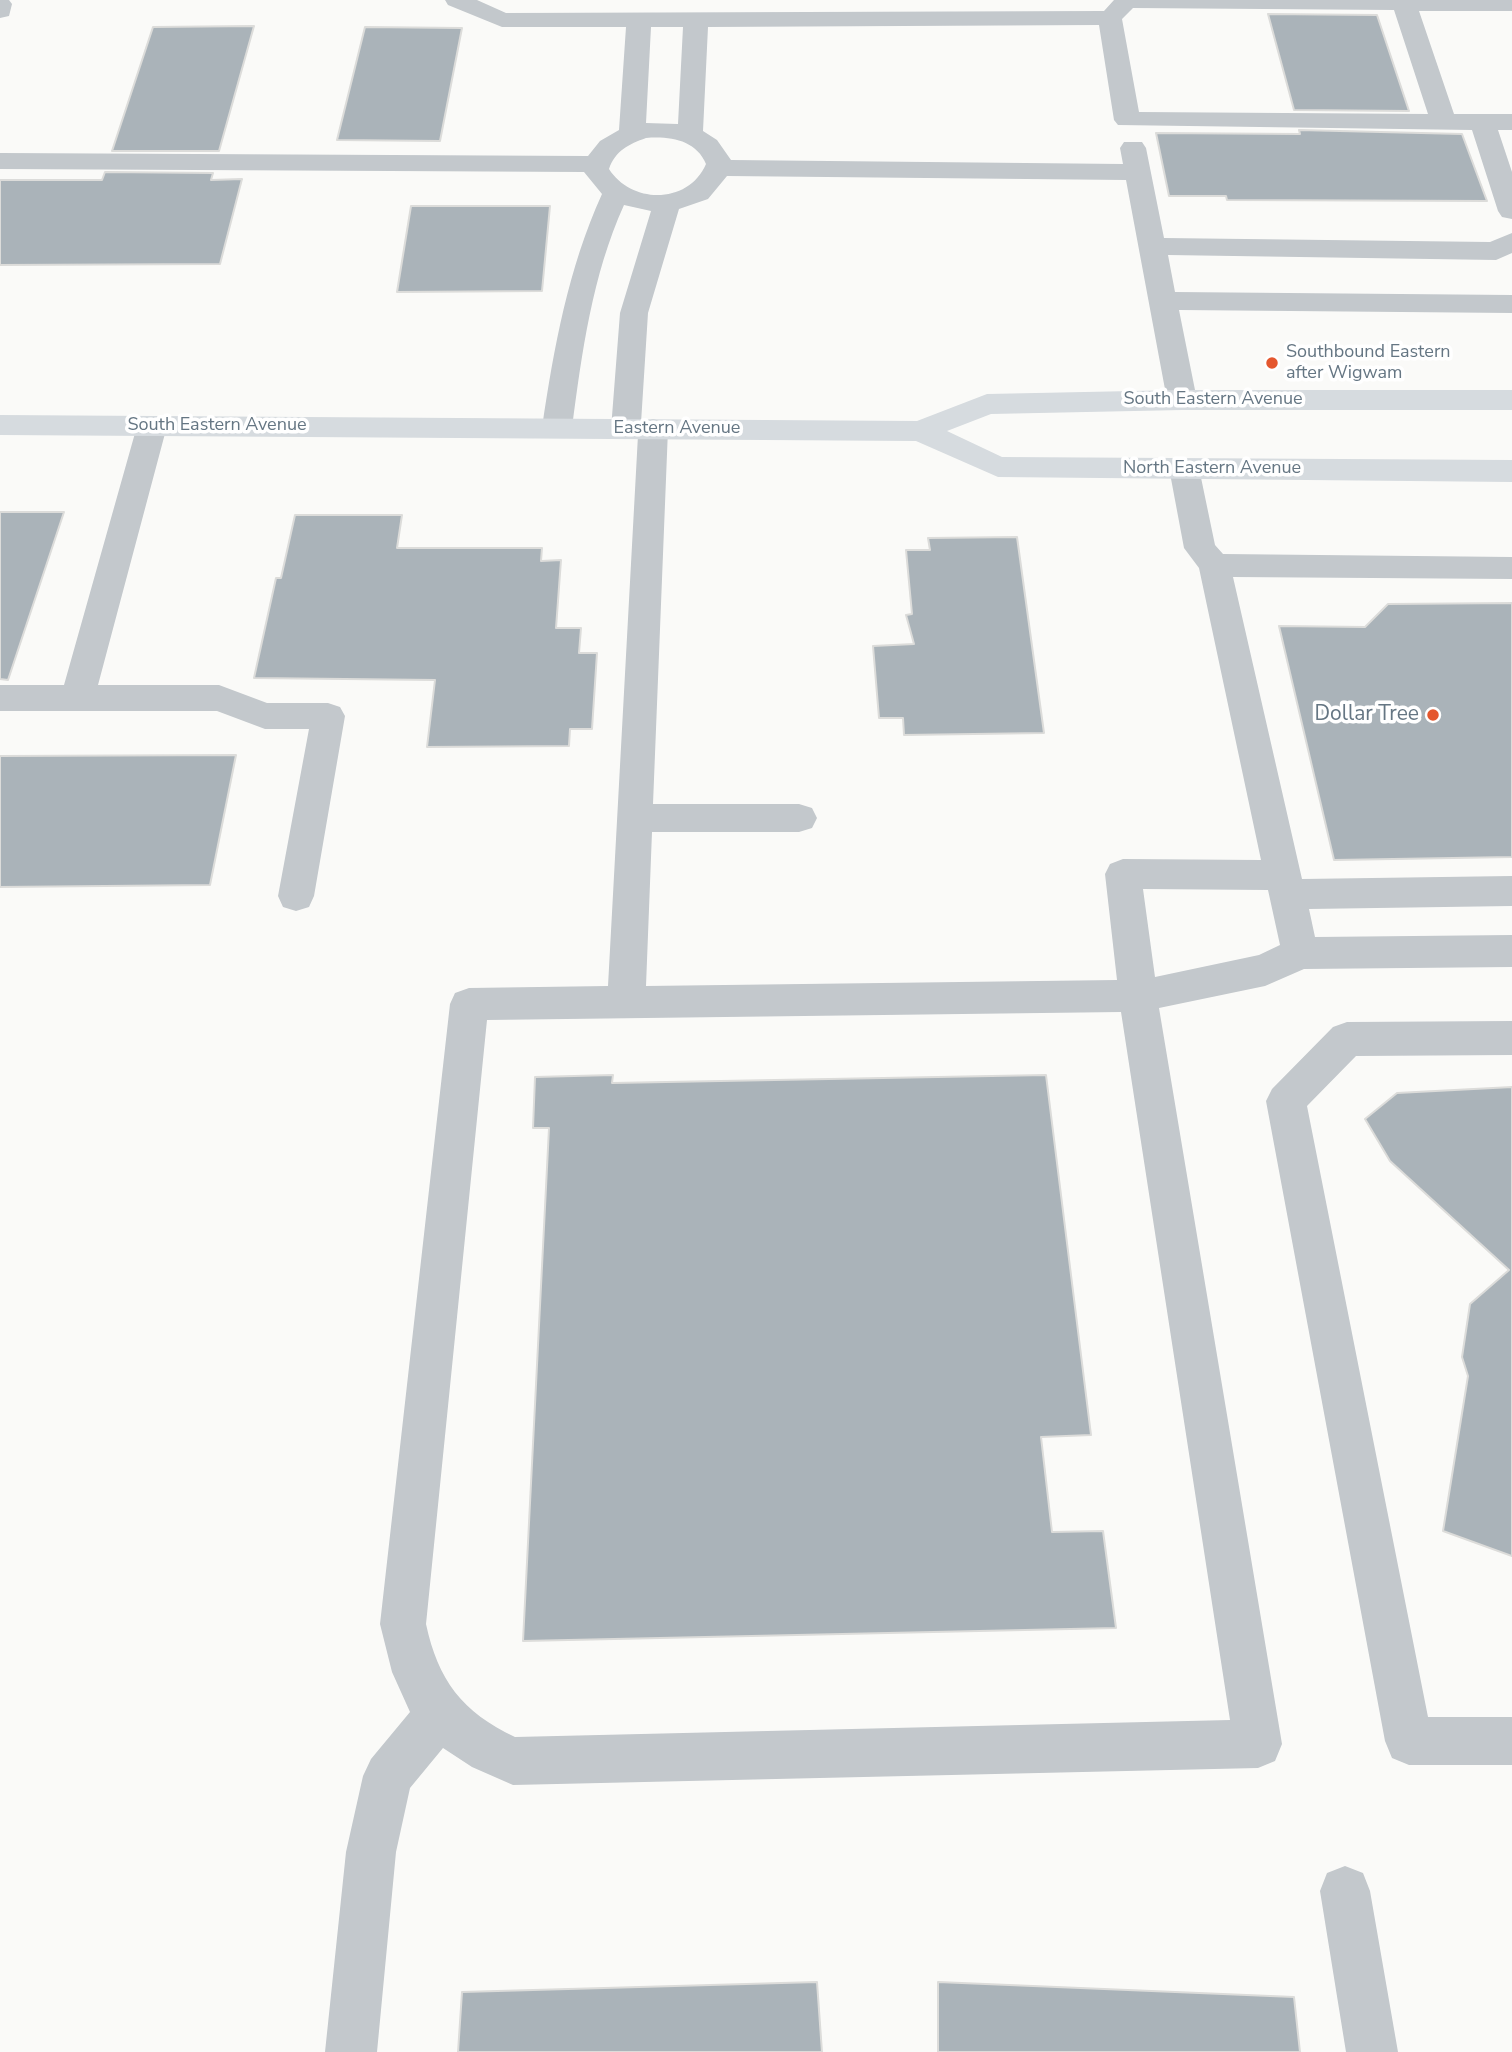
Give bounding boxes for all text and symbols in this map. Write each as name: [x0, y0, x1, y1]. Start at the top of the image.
place label: Southbound Eastern after Wigwam: [1286, 342, 1451, 384]
marker: Southbound Eastern after Wigwam: [1264, 355, 1280, 371]
street label: South Eastern Avenue: [1123, 389, 1303, 411]
street label: South Eastern Avenue: [127, 415, 307, 437]
street label: Eastern Avenue: [614, 418, 740, 440]
street label: North Eastern Avenue: [1123, 458, 1301, 480]
place label: Dollar Tree: [1315, 702, 1419, 728]
marker: Dollar Tree: [1425, 707, 1441, 723]

